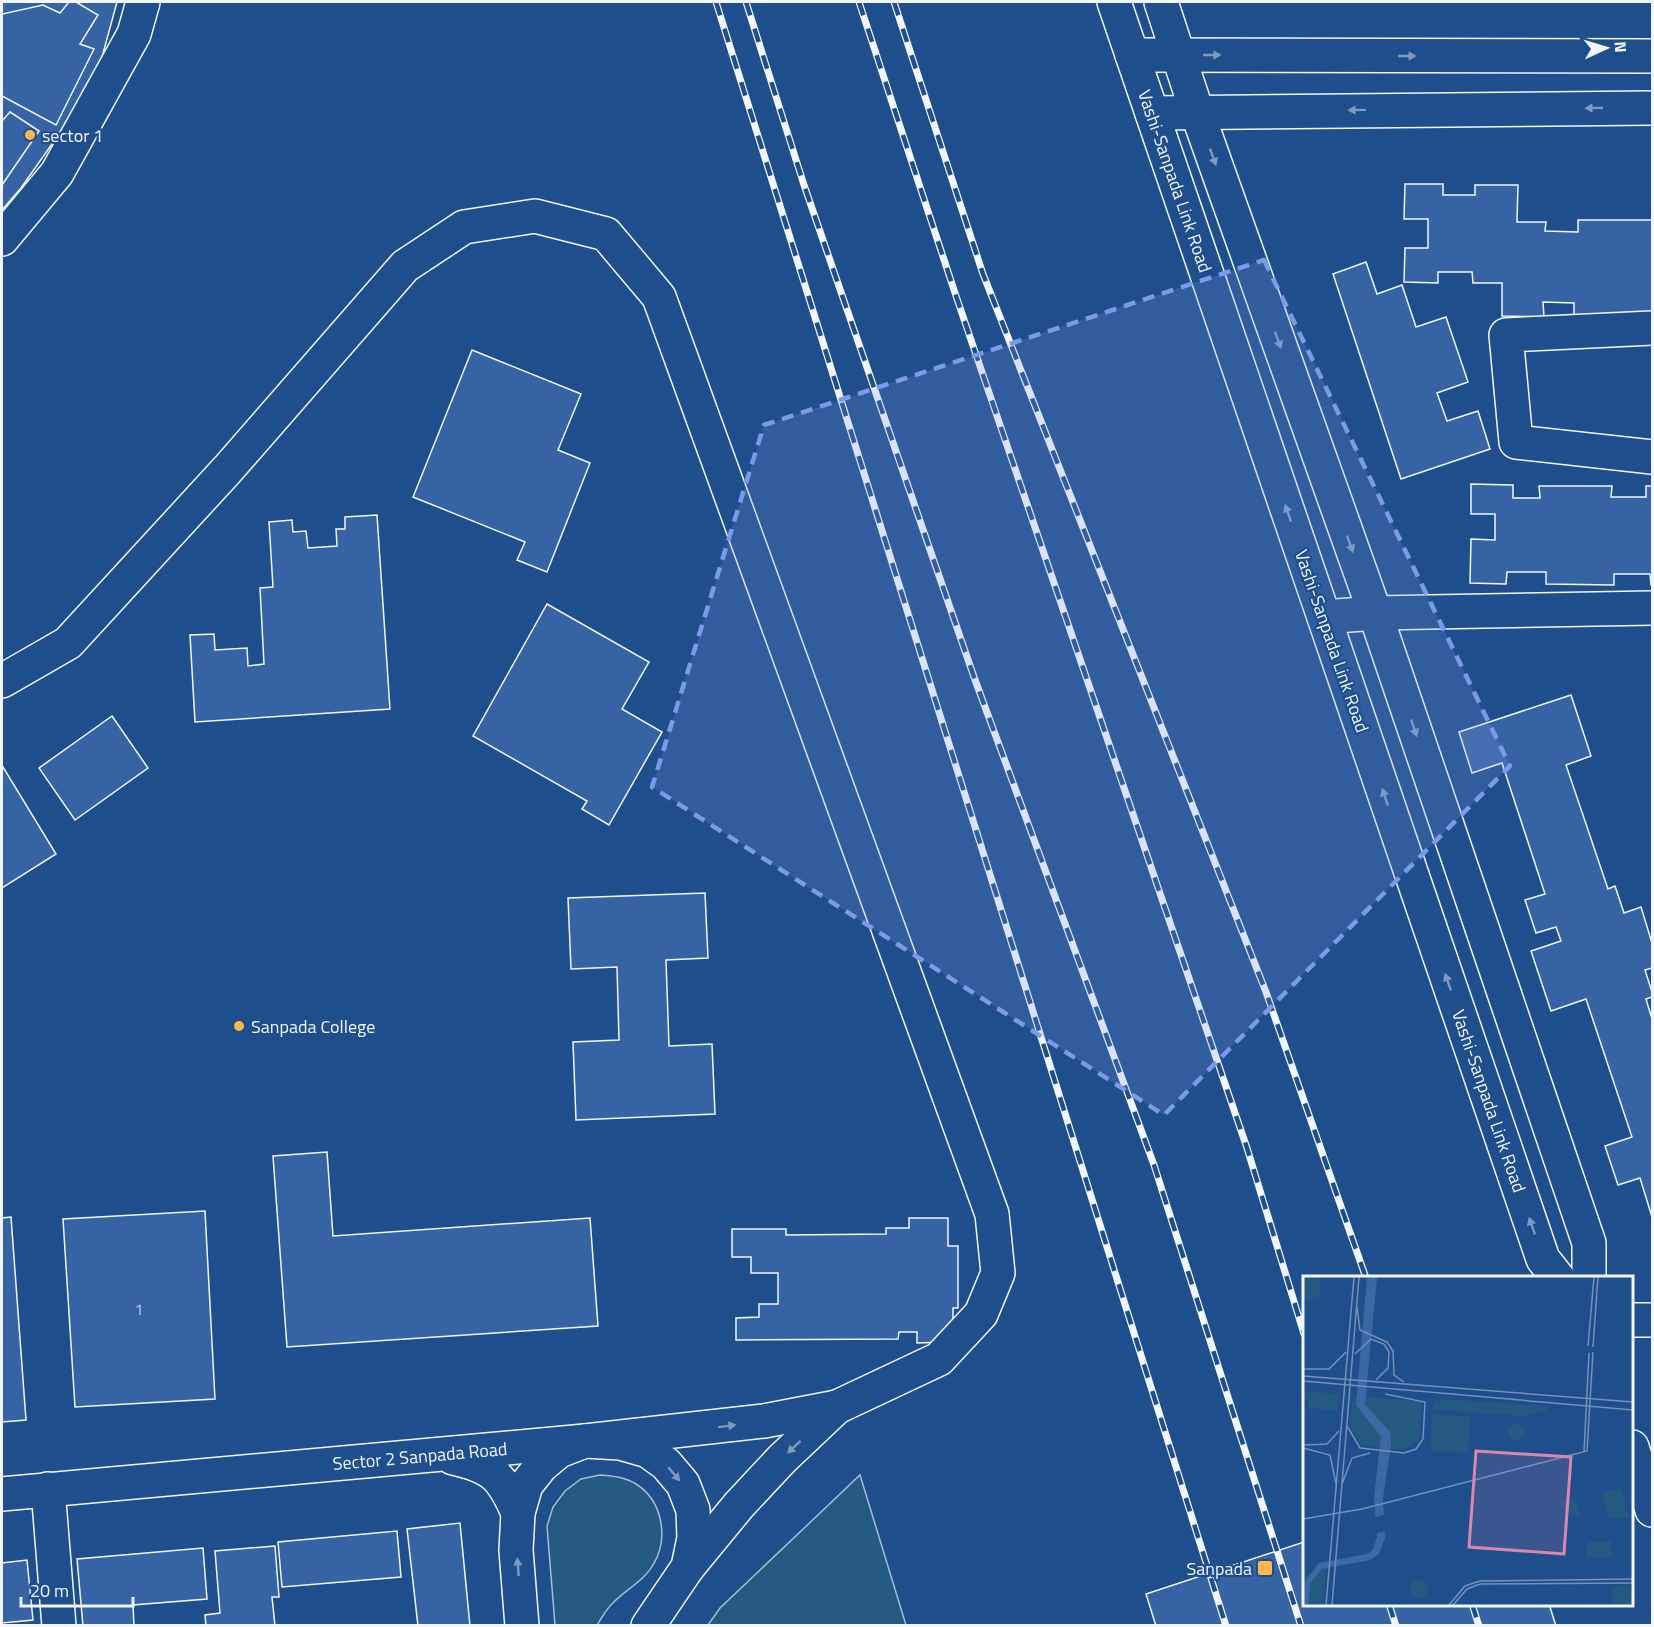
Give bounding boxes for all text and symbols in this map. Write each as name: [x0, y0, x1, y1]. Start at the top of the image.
north arrow: [1576, 18, 1636, 78]
text: N: [1609, 41, 1633, 53]
one-way arrow: [1202, 50, 1221, 60]
one-way arrow: [1397, 51, 1416, 61]
street label: Vashi-Sanpada Link Road: [1131, 86, 1219, 276]
one-way arrow: [1585, 103, 1604, 113]
one-way arrow: [1348, 106, 1367, 115]
place label: sector 1: [42, 122, 103, 149]
marker: sector 1: [23, 128, 37, 142]
one-way arrow: [1208, 148, 1218, 166]
one-way arrow: [1273, 332, 1283, 350]
one-way arrow: [1283, 504, 1293, 522]
one-way arrow: [1346, 535, 1356, 553]
street label: Vashi-Sanpada Link Road: [1288, 546, 1376, 736]
one-way arrow: [1409, 719, 1419, 737]
one-way arrow: [1380, 788, 1390, 806]
one-way arrow: [1443, 973, 1453, 991]
street label: Vashi-Sanpada Link Road: [1445, 1006, 1533, 1196]
place label: Sanpada College: [251, 1013, 375, 1040]
marker: Sanpada College: [232, 1019, 246, 1033]
one-way arrow: [1527, 1217, 1536, 1235]
inset map: [1303, 1276, 1633, 1606]
house number: 1: [135, 1298, 143, 1321]
one-way arrow: [718, 1421, 737, 1430]
street label: Sector 2 Sanpada Road: [332, 1435, 508, 1477]
one-way arrow: [787, 1440, 802, 1454]
one-way arrow: [667, 1466, 680, 1481]
place label: Sanpada: [1187, 1555, 1252, 1582]
one-way arrow: [513, 1558, 523, 1577]
marker: Sanpada: [1256, 1559, 1274, 1577]
scale bar: [21, 1570, 134, 1608]
text: 20 m: [30, 1577, 69, 1604]

